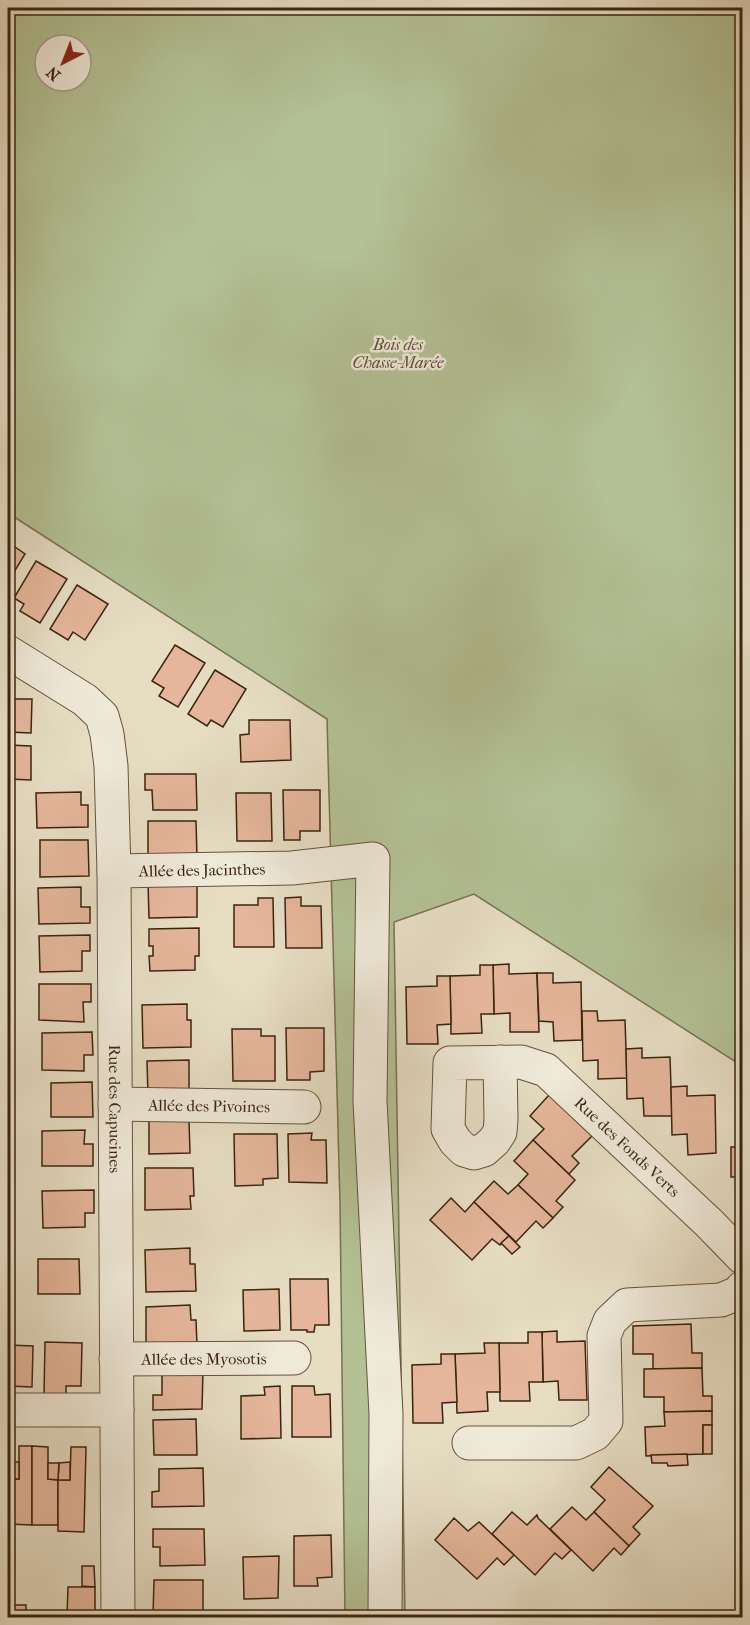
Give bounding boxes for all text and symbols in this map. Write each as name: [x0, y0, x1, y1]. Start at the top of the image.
north arrow: [33, 33, 93, 93]
text: N: [42, 62, 64, 85]
park label: Bois des Chasse-Marée: [353, 335, 444, 372]
street label: Allée des Jacinthes: [137, 859, 266, 880]
street label: Rue des Capucines: [105, 1045, 125, 1173]
street label: Rue des Fonds Verts: [571, 1093, 684, 1201]
street label: Allée des Pivoines: [147, 1095, 270, 1116]
street label: Allée des Myosotis: [140, 1349, 267, 1368]

